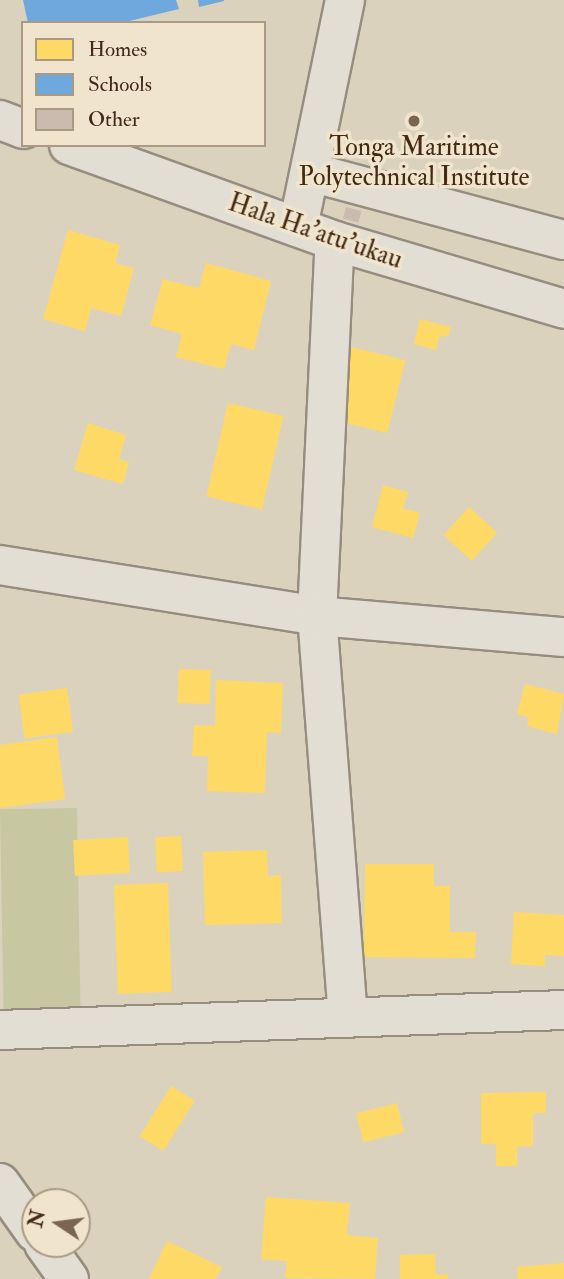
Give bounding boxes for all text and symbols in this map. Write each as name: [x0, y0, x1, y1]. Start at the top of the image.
legend: [21, 21, 266, 147]
text: Homes: [88, 36, 147, 63]
text: Schools: [88, 71, 152, 98]
text: Other: [88, 106, 140, 133]
marker: Tonga Maritime Polytechnical Institute: [406, 113, 422, 129]
place label: Tonga Maritime Polytechnical Institute: [299, 132, 529, 194]
street label: Hala Ha'atu'ukau: [224, 188, 406, 276]
north arrow: [21, 1188, 91, 1258]
text: N: [24, 1208, 51, 1230]

